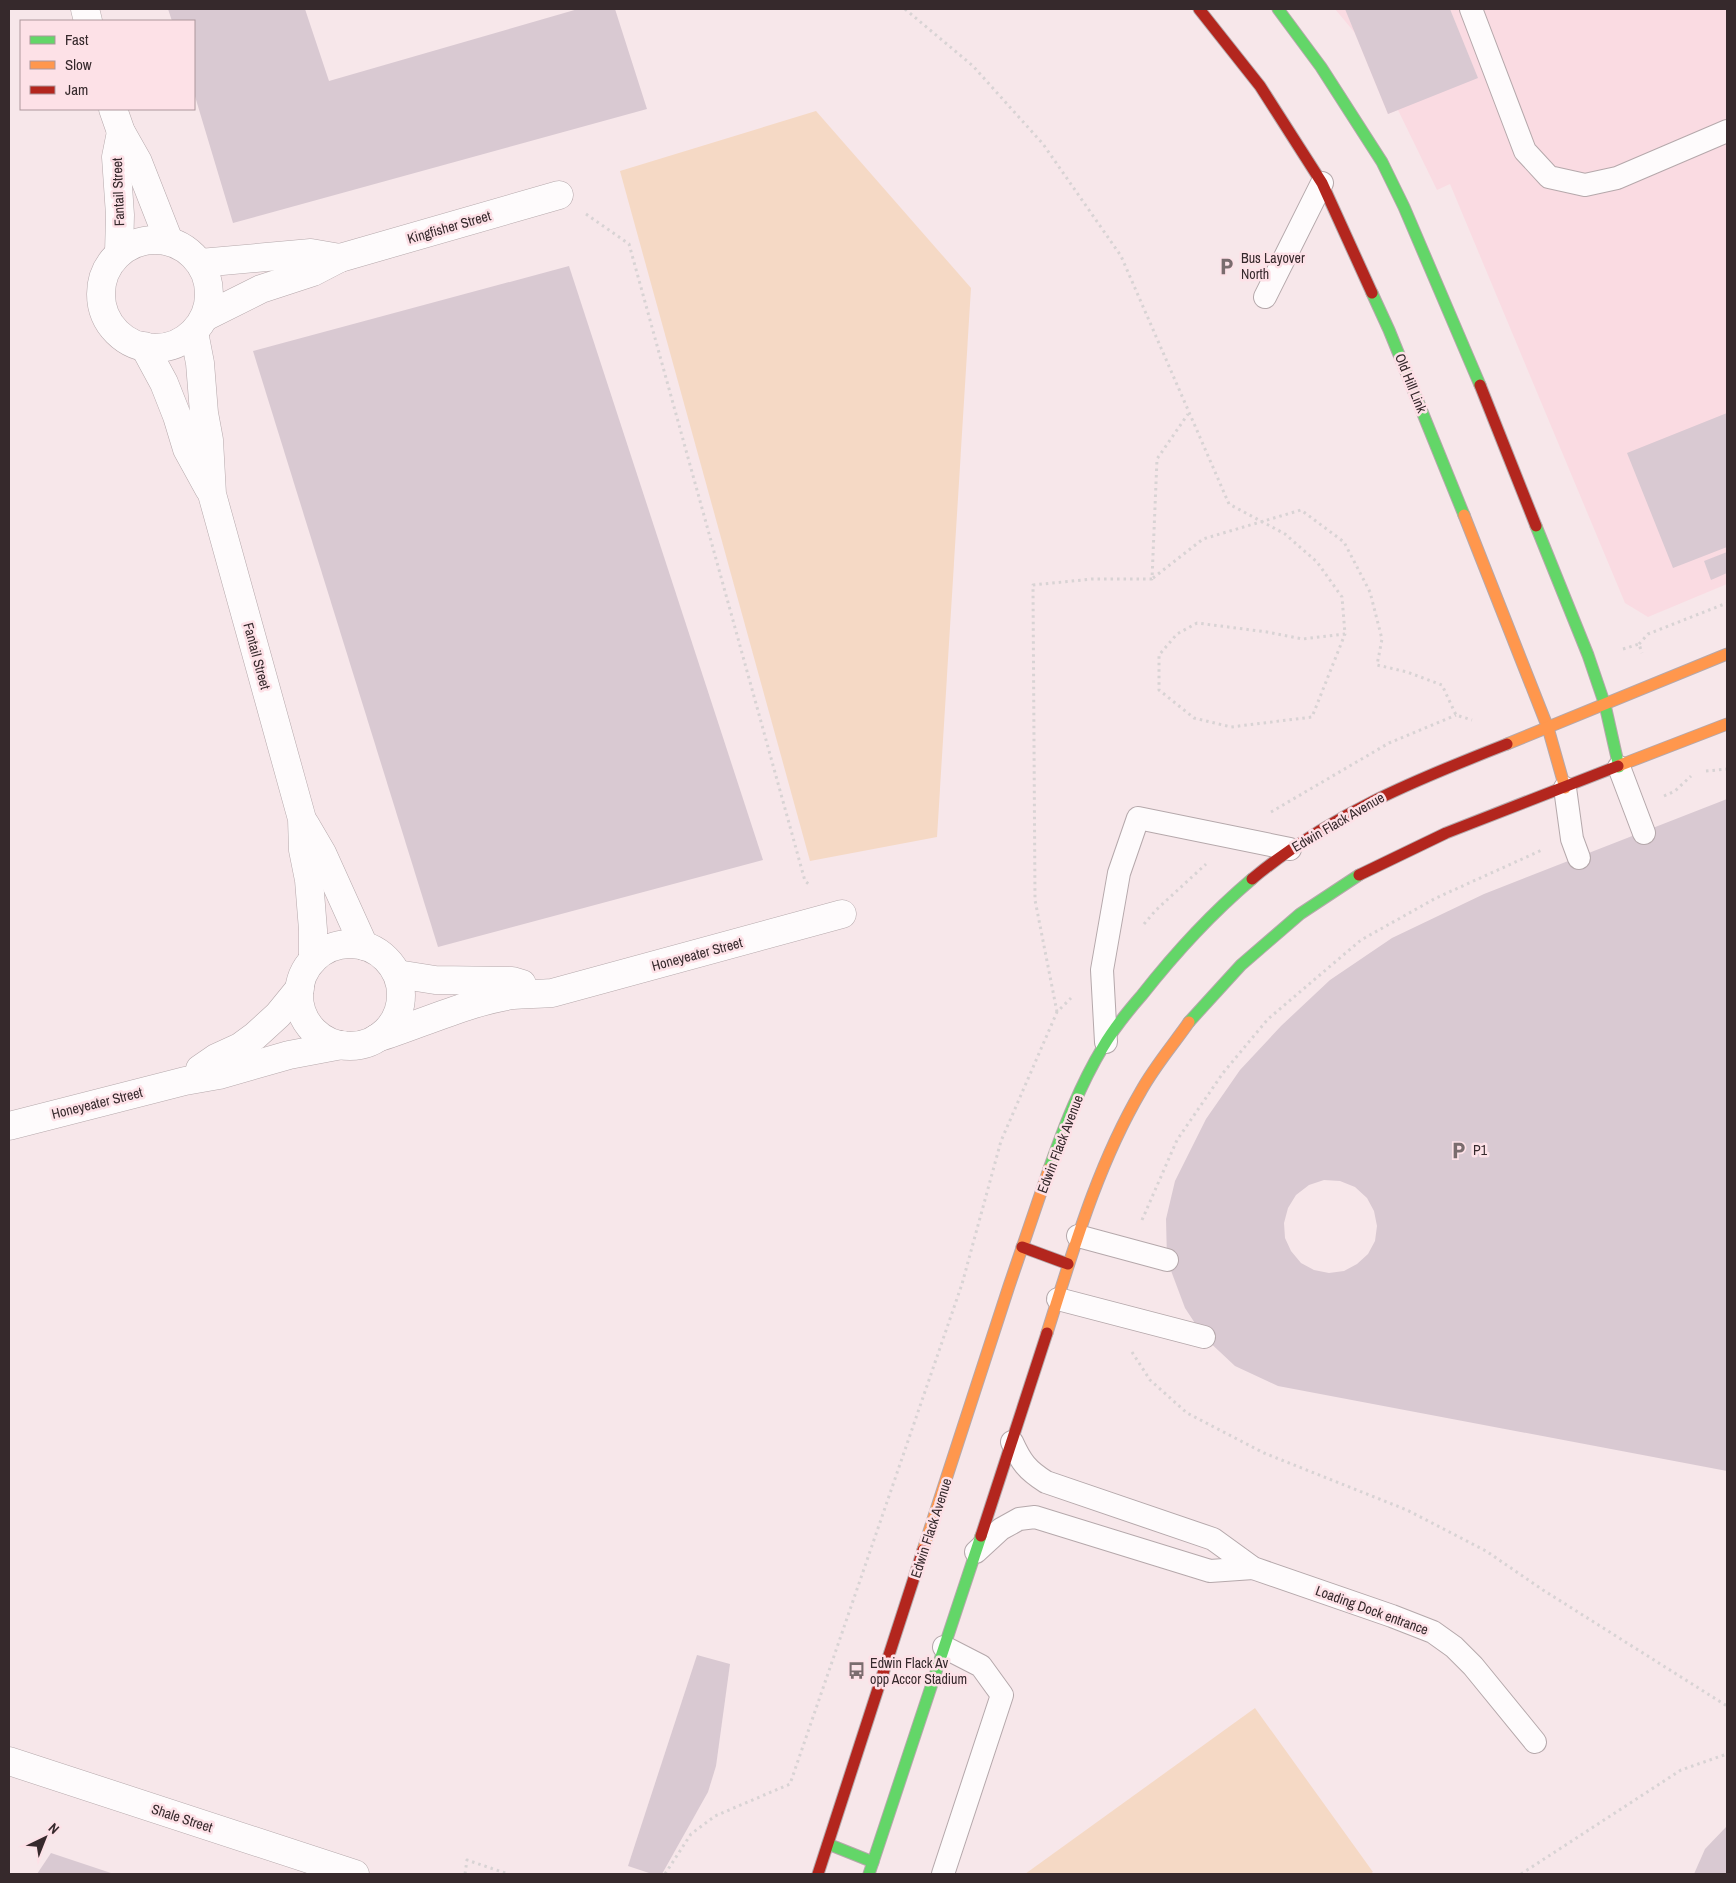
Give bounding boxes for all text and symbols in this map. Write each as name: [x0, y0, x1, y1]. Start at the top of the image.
legend: [20, 20, 195, 110]
text: Fast: [65, 29, 89, 50]
text: Slow: [65, 54, 92, 75]
text: Jam: [65, 79, 88, 100]
street label: Fantail Street: [108, 158, 128, 226]
street label: Kingfisher Street: [405, 206, 493, 248]
place label: Bus Layover North: [1241, 249, 1305, 283]
parking icon: Bus Layover North: [1217, 256, 1237, 276]
street label: Old Hill Link: [1391, 351, 1431, 416]
street label: Fantail Street: [239, 621, 275, 691]
street label: Edwin Flack Avenue: [1289, 788, 1387, 856]
street label: Honeyeater Street: [650, 933, 744, 975]
street label: Honeyeater Street: [50, 1083, 144, 1123]
street label: Edwin Flack Avenue: [1033, 1092, 1087, 1196]
parking icon: P1: [1449, 1140, 1469, 1160]
place label: P1: [1473, 1141, 1488, 1159]
street label: Edwin Flack Avenue: [906, 1476, 956, 1580]
street label: Loading Dock entrance: [1313, 1581, 1431, 1639]
place label: Edwin Flack Av opp Accor Stadium: [870, 1654, 967, 1688]
bus stop icon: Edwin Flack Av opp Accor Stadium: [846, 1661, 866, 1681]
street label: Shale Street: [149, 1800, 215, 1836]
north arrow: [20, 1813, 70, 1863]
text: N: [45, 1819, 63, 1838]

